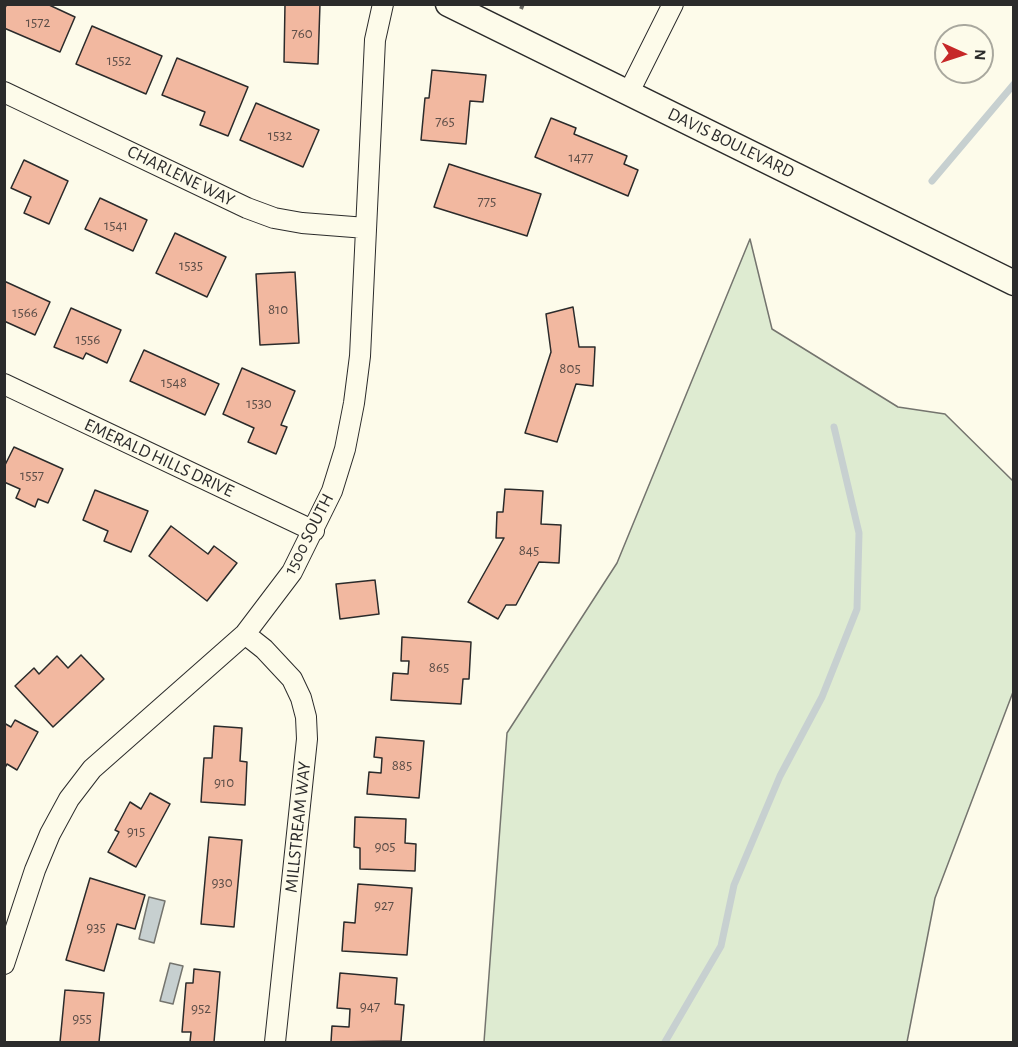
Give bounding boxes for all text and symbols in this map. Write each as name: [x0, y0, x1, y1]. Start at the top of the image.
house number: 1572: [26, 13, 50, 31]
house number: 760: [291, 24, 313, 42]
north arrow: [934, 24, 994, 84]
text: N: [972, 49, 988, 61]
house number: 1552: [107, 51, 131, 69]
street label: DAVIS BOULEVARD: [664, 103, 798, 183]
house number: 765: [435, 112, 455, 130]
house number: 1532: [268, 126, 292, 144]
street label: CHARLENE WAY: [124, 141, 238, 211]
house number: 1477: [569, 148, 593, 166]
house number: 775: [478, 192, 496, 210]
house number: 1541: [104, 216, 128, 234]
house number: 1535: [179, 256, 203, 274]
house number: 810: [268, 300, 288, 318]
house number: 1566: [12, 303, 38, 321]
house number: 1556: [76, 330, 100, 348]
house number: 805: [559, 359, 581, 377]
house number: 1548: [161, 373, 187, 391]
house number: 1530: [246, 394, 272, 412]
street label: EMERALD HILLS DRIVE: [81, 414, 237, 502]
house number: 1557: [20, 466, 44, 484]
street label: 1500 SOUTH: [279, 490, 339, 578]
house number: 845: [519, 541, 539, 559]
house number: 865: [429, 658, 449, 676]
house number: 885: [392, 756, 412, 774]
street label: MILLSTREAM WAY: [280, 760, 316, 894]
house number: 910: [214, 773, 234, 791]
house number: 915: [127, 822, 145, 840]
house number: 905: [374, 837, 396, 855]
house number: 930: [211, 873, 233, 891]
house number: 927: [374, 896, 394, 914]
house number: 935: [86, 918, 106, 936]
house number: 947: [360, 997, 380, 1015]
house number: 952: [191, 999, 211, 1017]
house number: 955: [72, 1009, 92, 1027]

